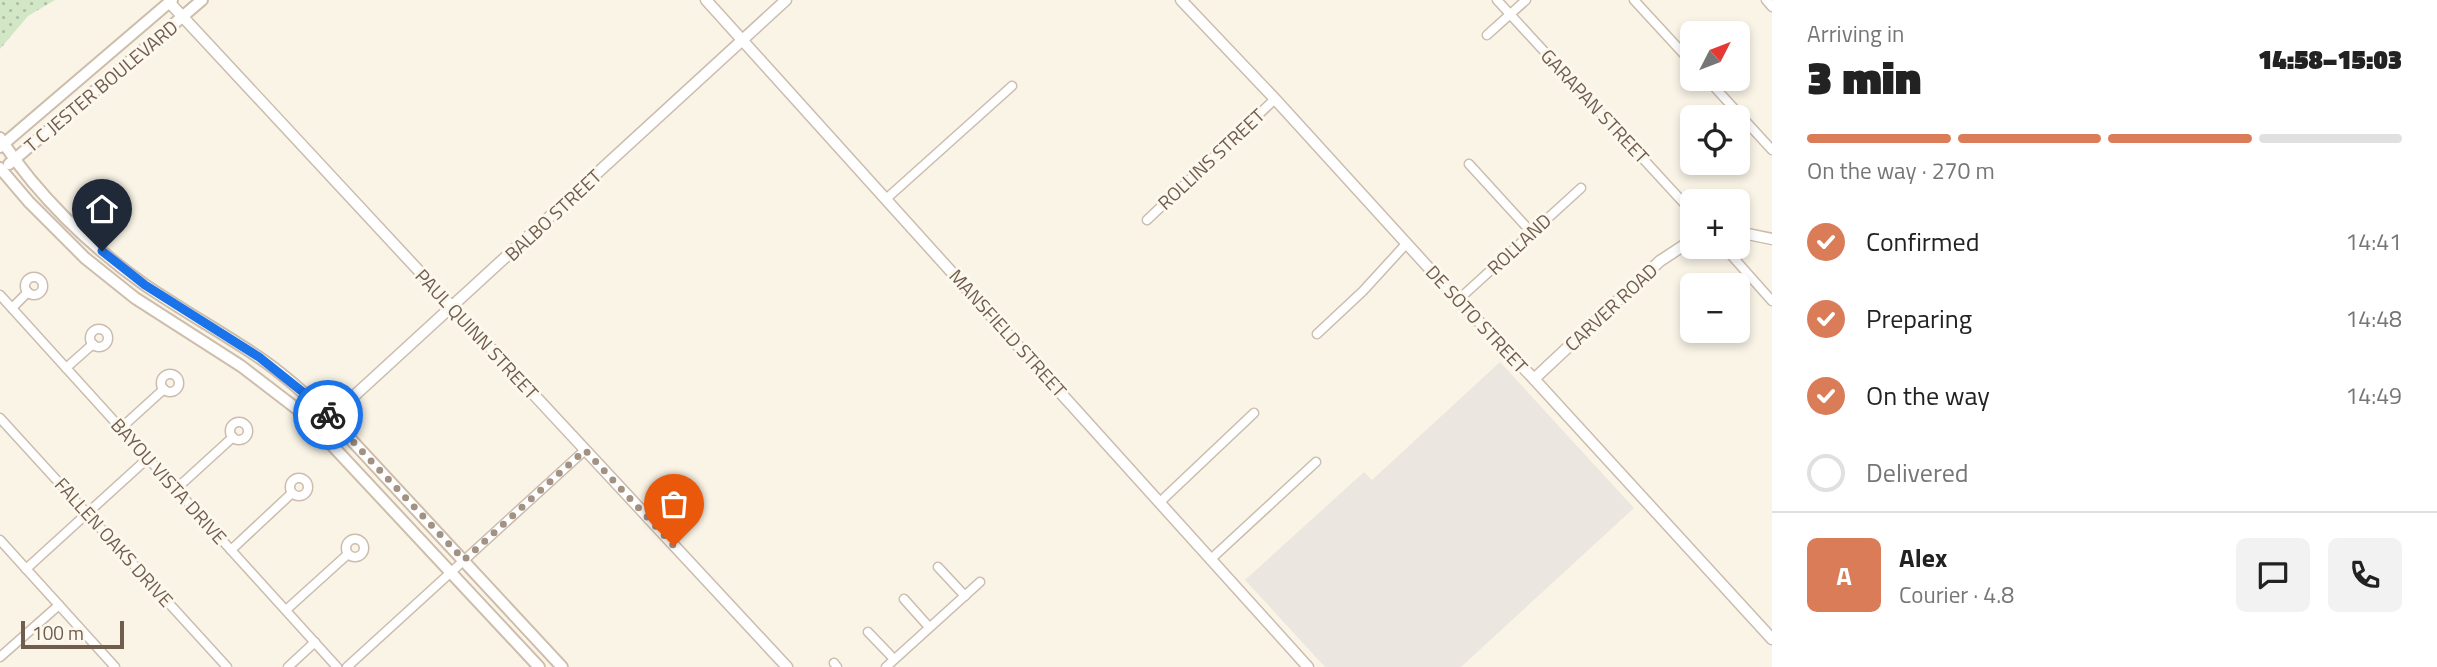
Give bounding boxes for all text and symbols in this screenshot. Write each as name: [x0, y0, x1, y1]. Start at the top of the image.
street label: T C JESTER BOULEVARD: [17, 12, 184, 159]
text: Arriving in: [1807, 16, 1904, 51]
north arrow: [1680, 21, 1750, 91]
map controls: [1680, 21, 1750, 343]
text: 14:58–15:03: [2258, 40, 2402, 79]
street label: GARAPAN STREET: [1534, 42, 1656, 170]
text: 3 min: [1807, 42, 1921, 112]
street label: ROLLINS STREET: [1151, 101, 1271, 216]
button: locate: [1680, 105, 1750, 175]
text: On the way · 270 m: [1807, 153, 1995, 188]
street label: BALBO STREET: [498, 162, 608, 267]
pin: [72, 179, 132, 251]
button: +: [1680, 189, 1750, 259]
icon: home: [83, 190, 121, 228]
street label: ROLLAND: [1480, 206, 1557, 281]
text: Confirmed: [1866, 222, 1980, 261]
icon: check: [1807, 223, 1845, 261]
text: 14:41: [2345, 224, 2402, 259]
street label: CARVER ROAD: [1558, 256, 1664, 358]
street label: DE SOTO STREET: [1419, 258, 1535, 379]
street label: PAUL QUINN STREET: [409, 262, 546, 406]
street label: MANSFIELD STREET: [943, 262, 1074, 403]
button: −: [1680, 273, 1750, 343]
text: Preparing: [1866, 299, 1972, 338]
icon: check: [1807, 300, 1845, 338]
text: 14:48: [2345, 301, 2402, 336]
text: On the way: [1866, 376, 1990, 415]
icon: check: [1807, 377, 1845, 415]
text: 14:49: [2345, 378, 2402, 413]
courier: [293, 380, 363, 450]
icon: bike: [309, 396, 347, 434]
street label: BAYOU VISTA DRIVE: [105, 411, 234, 550]
text: Delivered: [1866, 453, 1969, 492]
street label: FALLEN OAKS DRIVE: [48, 470, 181, 613]
pin: [644, 474, 704, 546]
icon: bag: [655, 485, 693, 523]
text: Alex: [1899, 538, 1947, 577]
button: chat: [2236, 538, 2310, 612]
button: phone: [2328, 538, 2402, 612]
text: A: [1836, 556, 1852, 595]
text: Courier · 4.8: [1899, 577, 2014, 612]
scale bar: [21, 618, 124, 650]
text: 100 m: [32, 618, 84, 647]

